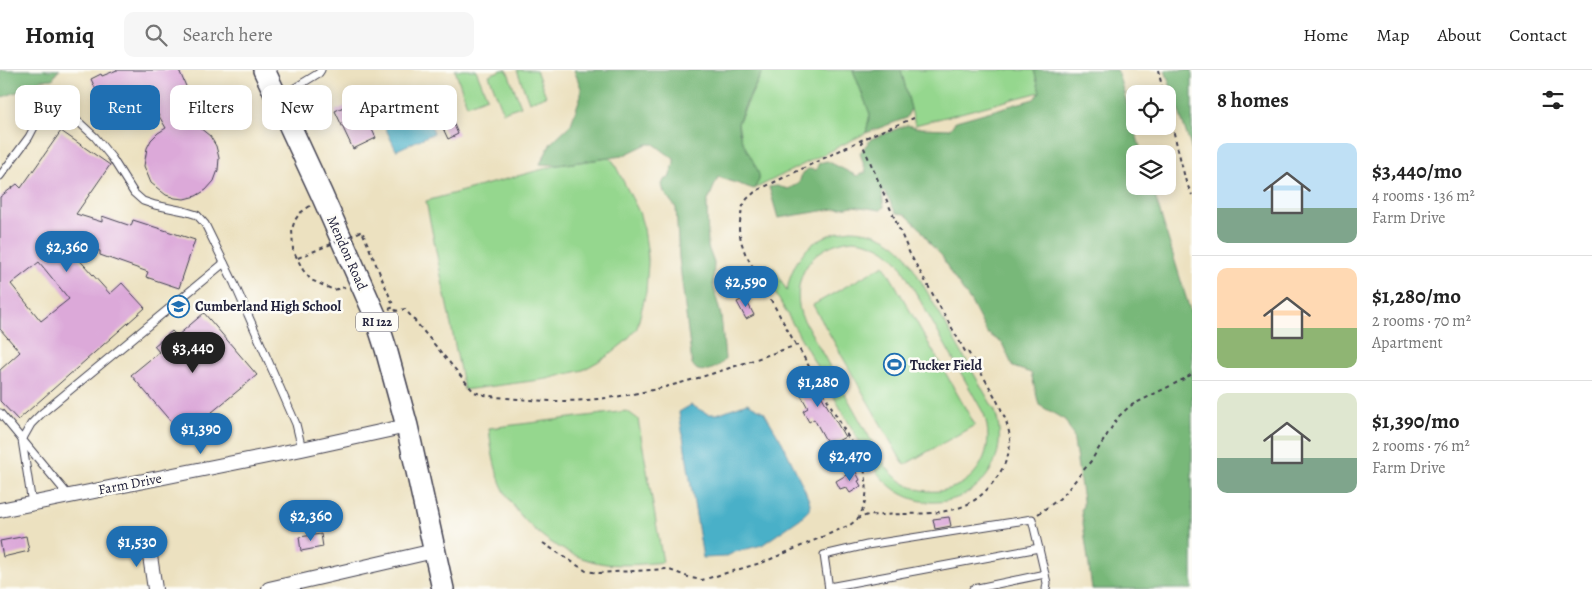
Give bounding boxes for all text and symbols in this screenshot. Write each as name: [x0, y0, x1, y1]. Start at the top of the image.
search box: [124, 12, 474, 57]
text: Homiq: [25, 19, 94, 51]
icon: search: [142, 21, 170, 49]
text: Search here: [182, 22, 273, 48]
text: Home: [1303, 23, 1348, 47]
text: Map: [1376, 23, 1409, 47]
text: About: [1437, 23, 1481, 47]
text: Contact: [1509, 23, 1567, 47]
chip: Buy: [15, 85, 80, 130]
chip: Rent: [90, 85, 160, 130]
chip: Filters: [170, 85, 252, 130]
chip: New: [262, 85, 332, 130]
chip: Apartment: [342, 85, 457, 130]
map controls: [1126, 85, 1176, 195]
button: locate: [1126, 85, 1176, 135]
text: 8 homes: [1217, 86, 1289, 114]
icon: filters: [1539, 86, 1567, 114]
button: layers: [1126, 145, 1176, 195]
text: $3,440/mo: [1372, 157, 1462, 185]
icon: home: [1257, 163, 1317, 223]
text: 4 rooms · 136 m²: [1372, 185, 1475, 207]
text: Farm Drive: [1372, 207, 1446, 229]
street label: Mendon Road: [322, 213, 372, 294]
pin: $2,360: [26, 230, 108, 273]
text: $2,360: [46, 236, 88, 258]
pin: $2,590: [705, 266, 787, 308]
text: $2,590: [725, 271, 767, 293]
text: $1,280/mo: [1372, 282, 1461, 310]
icon: home: [1257, 288, 1317, 348]
school or university icon: Cumberland High School: [167, 294, 191, 318]
place label: Cumberland High School: [195, 297, 341, 316]
text: 2 rooms · 70 m²: [1372, 310, 1471, 332]
road number: RI 122: [356, 312, 398, 332]
pin: $3,440: [152, 332, 234, 374]
text: Apartment: [1372, 332, 1443, 354]
text: $3,440: [172, 337, 214, 359]
sports icon: Tucker Field: [882, 353, 906, 377]
place label: Tucker Field: [910, 356, 982, 375]
pin: $1,280: [777, 366, 859, 408]
text: $1,280: [798, 371, 838, 393]
text: $1,390/mo: [1372, 407, 1460, 435]
pin: $1,390: [160, 412, 242, 455]
icon: home: [1257, 413, 1317, 473]
text: $1,390: [181, 418, 221, 440]
text: 2 rooms · 76 m²: [1372, 435, 1470, 457]
pin: $2,470: [809, 440, 891, 482]
text: $2,470: [829, 445, 871, 467]
text: Farm Drive: [1372, 457, 1446, 479]
street label: Farm Drive: [97, 469, 163, 499]
pin: $2,360: [270, 500, 352, 542]
text: $2,360: [290, 505, 332, 527]
pin: $1,530: [96, 526, 178, 568]
text: $1,530: [117, 531, 157, 553]

